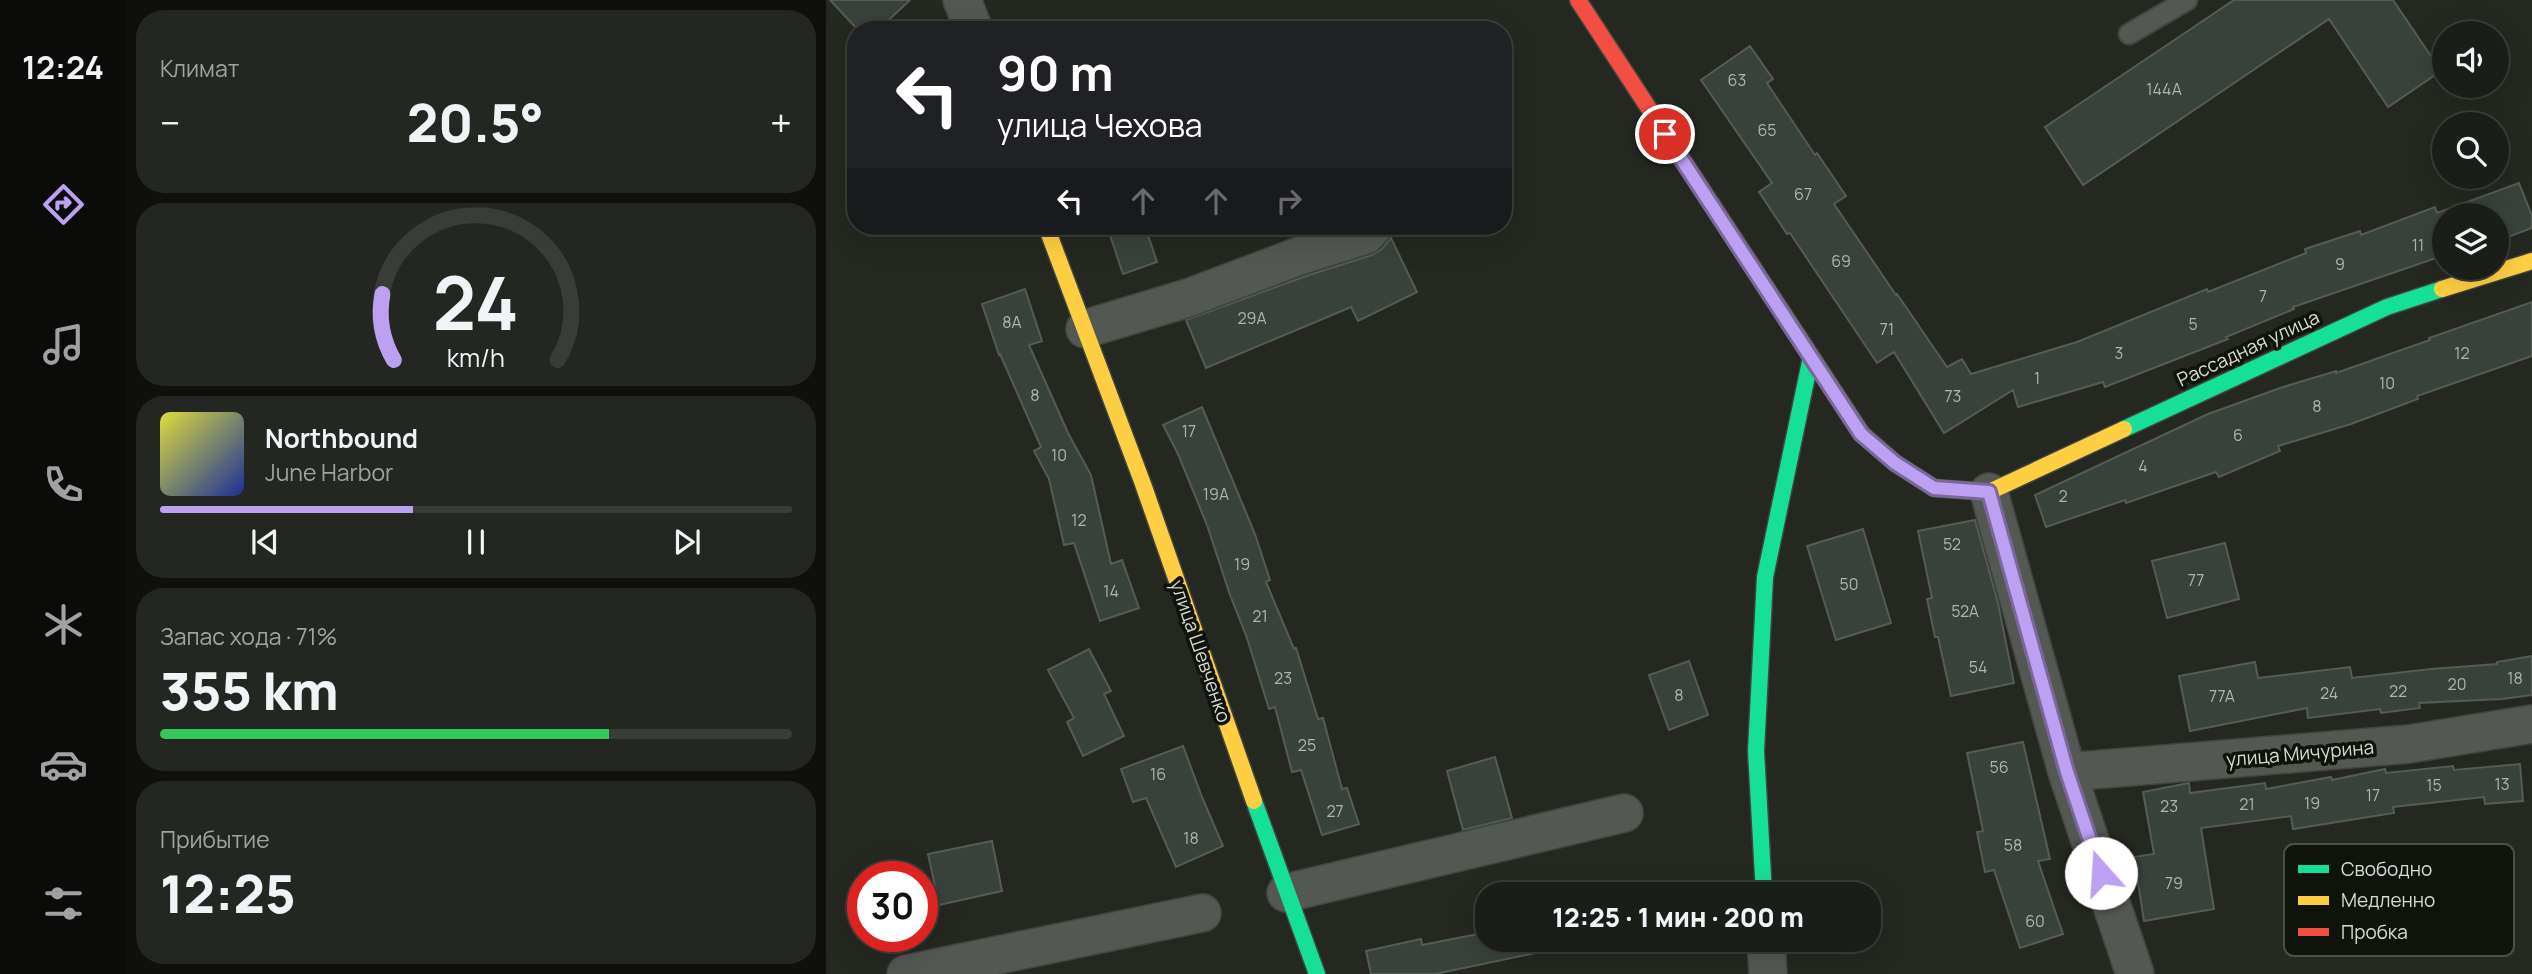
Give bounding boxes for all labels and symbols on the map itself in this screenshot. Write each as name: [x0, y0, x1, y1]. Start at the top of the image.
house number: 63: [1728, 69, 1746, 91]
house number: 144А: [2146, 78, 2182, 100]
pin: [1635, 104, 1695, 164]
house number: 65: [1757, 119, 1777, 141]
house number: 67: [1794, 183, 1812, 205]
house number: 11: [2412, 234, 2424, 256]
house number: 69: [1831, 250, 1851, 272]
house number: 9: [2335, 253, 2345, 275]
house number: 7: [2259, 285, 2267, 307]
street label: Рассадная улица: [2173, 304, 2323, 392]
house number: 29А: [1237, 307, 1267, 329]
house number: 8А: [1002, 311, 1022, 333]
house number: 5: [2188, 313, 2198, 335]
house number: 71: [1880, 318, 1894, 340]
house number: 3: [2115, 342, 2123, 364]
house number: 12: [2454, 342, 2470, 364]
house number: 1: [2034, 367, 2040, 389]
house number: 10: [2379, 372, 2395, 394]
house number: 8: [1030, 384, 1040, 406]
house number: 73: [1945, 385, 1961, 407]
house number: 8: [2312, 395, 2322, 417]
house number: 17: [1182, 420, 1196, 442]
house number: 6: [2233, 424, 2243, 446]
house number: 10: [1051, 444, 1067, 466]
house number: 4: [2138, 455, 2148, 477]
house number: 19А: [1203, 483, 1229, 505]
house number: 2: [2058, 485, 2068, 507]
house number: 12: [1071, 509, 1087, 531]
house number: 52: [1943, 533, 1961, 555]
house number: 19: [1234, 553, 1250, 575]
house number: 77: [2188, 569, 2204, 591]
house number: 50: [1840, 573, 1859, 595]
street label: улица Шевченко: [1164, 576, 1238, 726]
house number: 14: [1103, 580, 1119, 602]
house number: 52А: [1951, 600, 1979, 622]
house number: 21: [1252, 605, 1268, 627]
house number: 54: [1969, 656, 1987, 678]
house number: 23: [1274, 667, 1292, 689]
house number: 18: [2507, 667, 2523, 689]
house number: 20: [2448, 673, 2466, 695]
house number: 22: [2389, 680, 2407, 702]
house number: 24: [2320, 682, 2338, 704]
house number: 8: [1674, 684, 1684, 706]
house number: 77А: [2209, 685, 2235, 707]
house number: 25: [1298, 734, 1316, 756]
street label: улица Мичурина: [2225, 734, 2375, 772]
house number: 56: [1989, 756, 2009, 778]
house number: 16: [1150, 763, 1166, 785]
house number: 13: [2494, 773, 2510, 795]
house number: 15: [2426, 774, 2442, 796]
house number: 17: [2366, 784, 2380, 806]
house number: 19: [2304, 792, 2320, 814]
house number: 21: [2239, 793, 2255, 815]
house number: 23: [2160, 795, 2178, 817]
house number: 27: [1326, 800, 1344, 822]
house number: 18: [1183, 827, 1199, 849]
house number: 58: [2004, 834, 2022, 856]
position arrow: [2064, 836, 2138, 910]
legend: [2284, 844, 2514, 956]
text: Свободно: [2341, 856, 2432, 882]
speed limit sign: 30: [847, 861, 938, 952]
house number: 79: [2165, 872, 2183, 894]
text: Медленно: [2341, 887, 2435, 913]
house number: 60: [2025, 910, 2045, 932]
text: Пробка: [2341, 919, 2408, 945]

